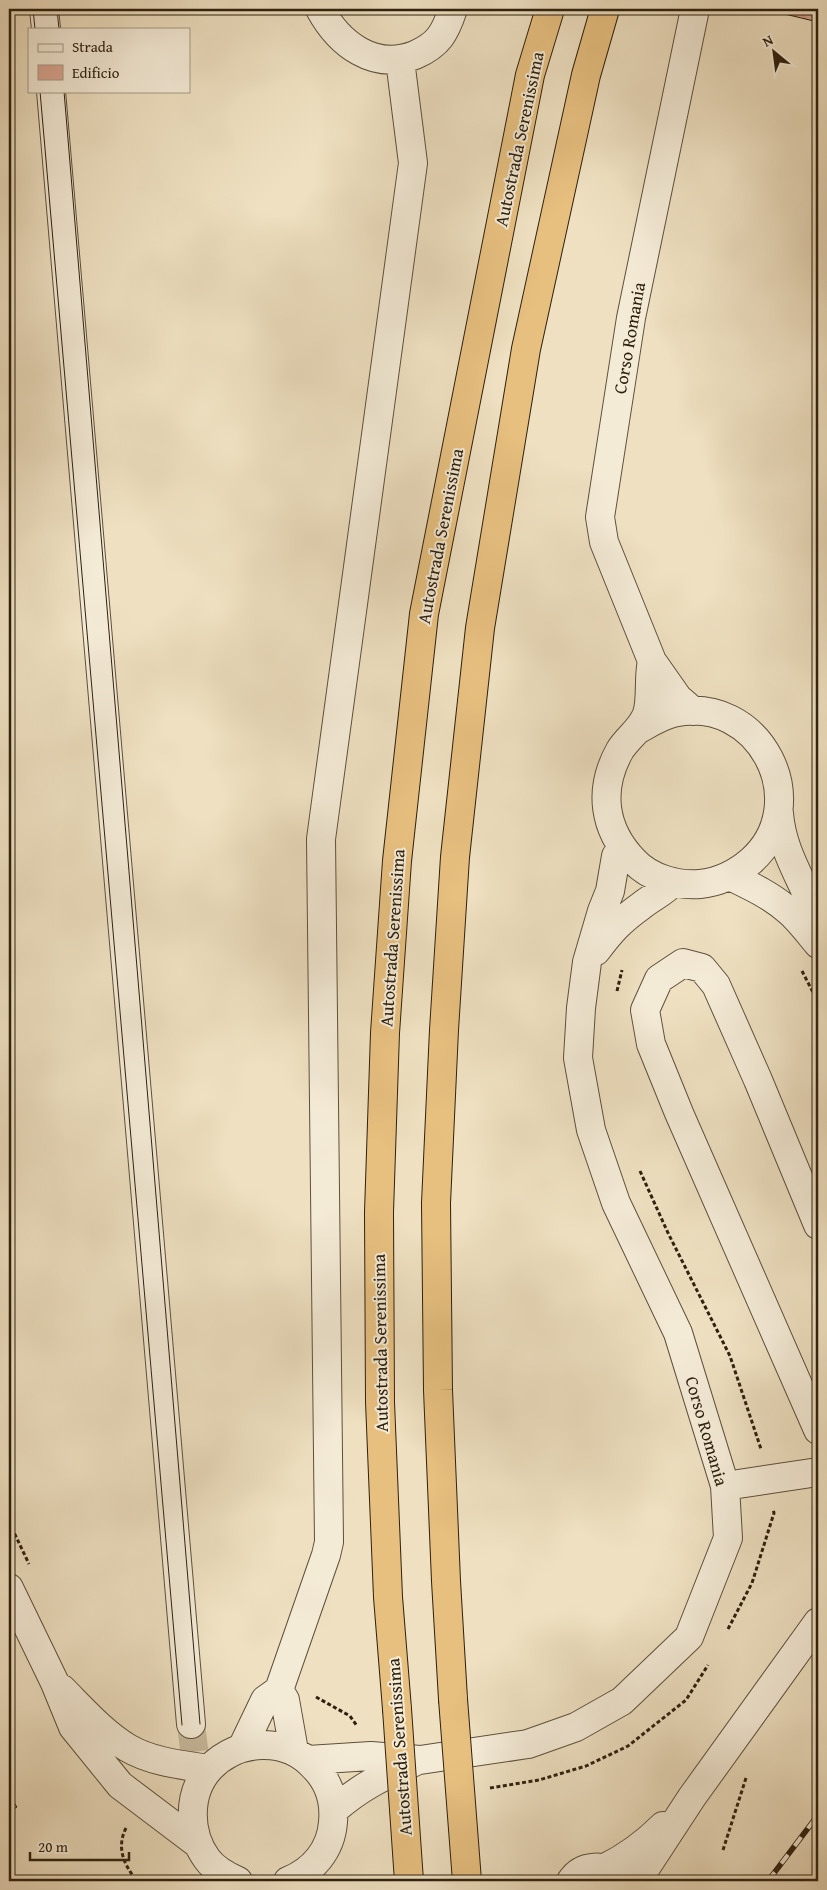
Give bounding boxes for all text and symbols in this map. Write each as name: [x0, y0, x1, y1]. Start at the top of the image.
legend: [28, 28, 190, 92]
north arrow: [750, 28, 800, 78]
text: N: [759, 29, 777, 52]
text: Strada: [72, 36, 113, 57]
street label: Autostrada Serenissima: [487, 49, 551, 229]
text: Edificio: [72, 62, 120, 83]
street label: Corso Romania: [606, 279, 652, 396]
street label: Autostrada Serenissima: [410, 446, 470, 626]
street label: Autostrada Serenissima: [372, 848, 412, 1028]
street label: Autostrada Serenissima: [365, 1253, 395, 1432]
street label: Corso Romania: [678, 1373, 736, 1490]
street label: Autostrada Serenissima: [379, 1657, 419, 1837]
scale bar: [30, 1830, 129, 1862]
text: 20 m: [38, 1836, 69, 1857]

